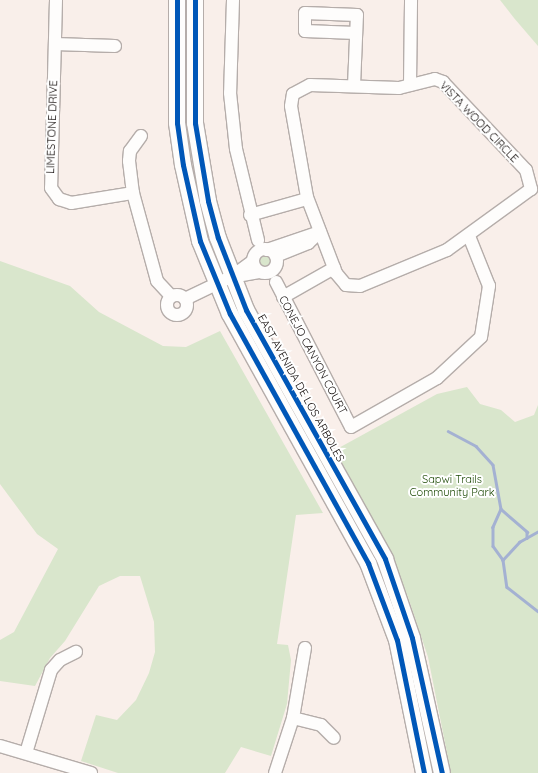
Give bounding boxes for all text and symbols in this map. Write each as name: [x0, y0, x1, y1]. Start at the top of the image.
street label: VISTA WOOD CIRCLE: [437, 79, 521, 165]
street label: LIMESTONE DRIVE: [44, 80, 60, 174]
street label: CONEJO CANYON COURT: [276, 293, 350, 417]
street label: EAST AVENIDA DE LOS ARBOLES: [255, 312, 347, 464]
park label: Sapwi Trails Community Park: [409, 473, 495, 499]

